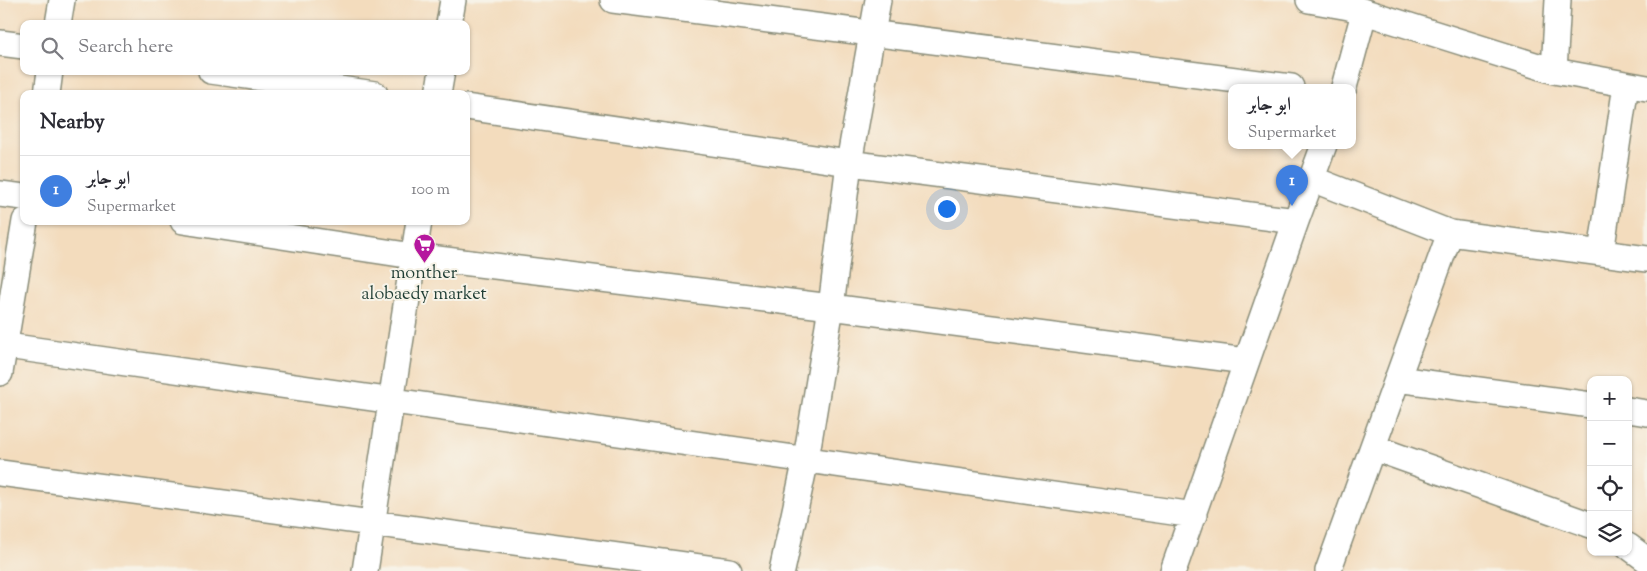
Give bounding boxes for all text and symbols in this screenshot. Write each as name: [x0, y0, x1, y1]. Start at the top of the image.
search box: [20, 20, 470, 75]
icon: search: [38, 34, 66, 62]
text: Search here: [78, 34, 173, 61]
popup: [1228, 84, 1356, 149]
text: ابو جابر: [1248, 92, 1291, 119]
text: Nearby: [40, 108, 105, 138]
text: Supermarket: [1248, 122, 1336, 145]
pin: 1: [1276, 165, 1308, 206]
text: ابو جابر: [87, 166, 130, 193]
text: 1: [53, 179, 59, 202]
text: 100 m: [411, 179, 450, 202]
text: Supermarket: [87, 196, 176, 219]
your location: [934, 196, 960, 222]
supermarket icon: monther alobaedy market: [412, 232, 436, 263]
place label: monther alobaedy market: [361, 261, 487, 308]
map controls: [1587, 376, 1632, 556]
button: +: [1587, 376, 1632, 421]
button: −: [1587, 421, 1632, 466]
button: locate: [1587, 466, 1632, 511]
button: layers: [1587, 511, 1632, 556]

